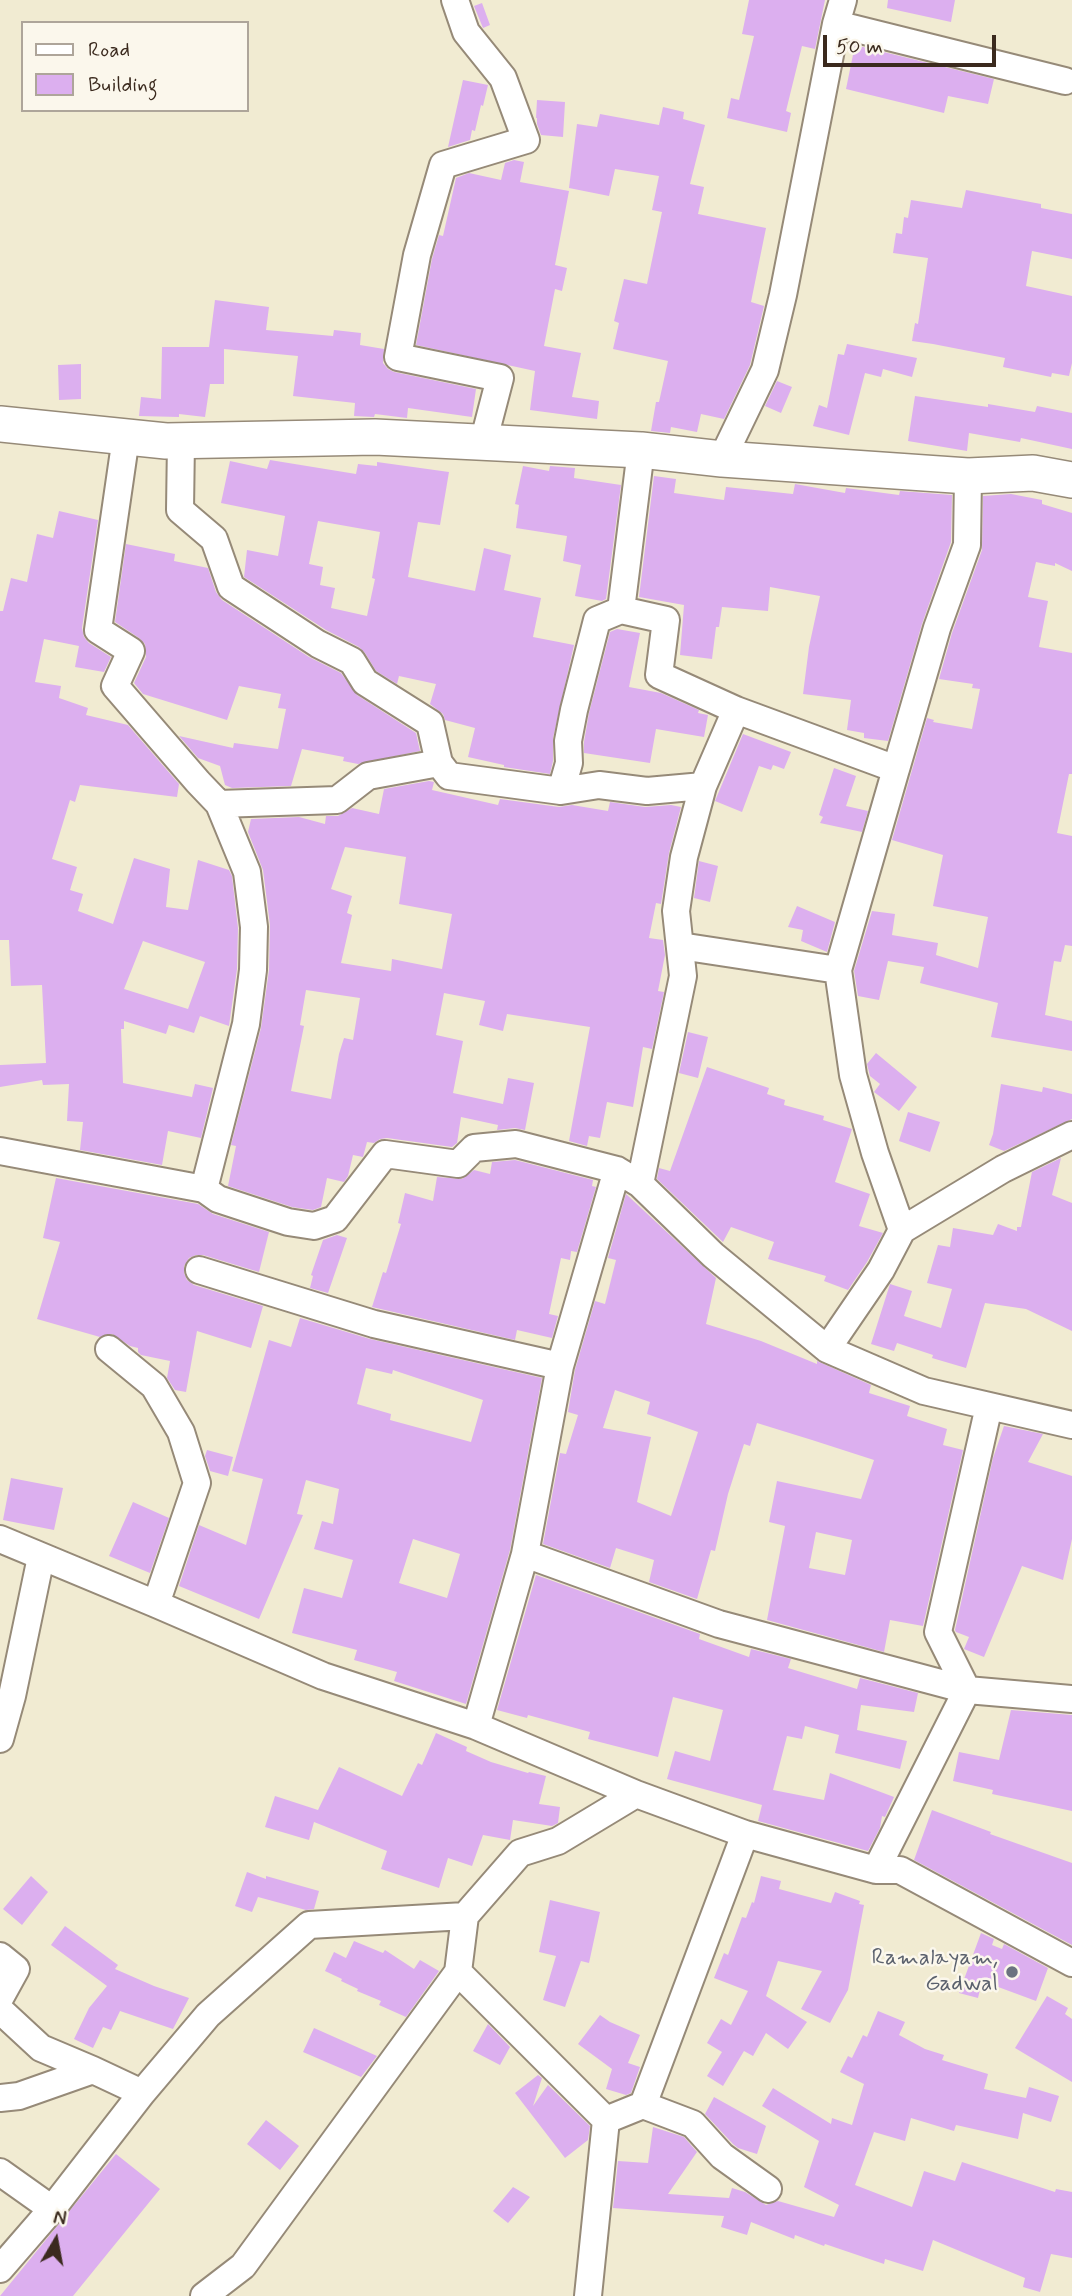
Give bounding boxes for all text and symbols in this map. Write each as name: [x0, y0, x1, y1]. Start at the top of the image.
legend: [21, 21, 248, 112]
scale bar: [827, 21, 1000, 65]
text: 50 m: [836, 33, 883, 61]
text: Road: [88, 36, 130, 64]
text: Building: [88, 71, 158, 99]
place label: Ramalayam, Gadwal: [872, 1945, 998, 1999]
marker: Ramalayam, Gadwal: [1004, 1964, 1020, 1980]
north arrow: [21, 2205, 91, 2275]
text: N: [51, 2205, 68, 2232]

